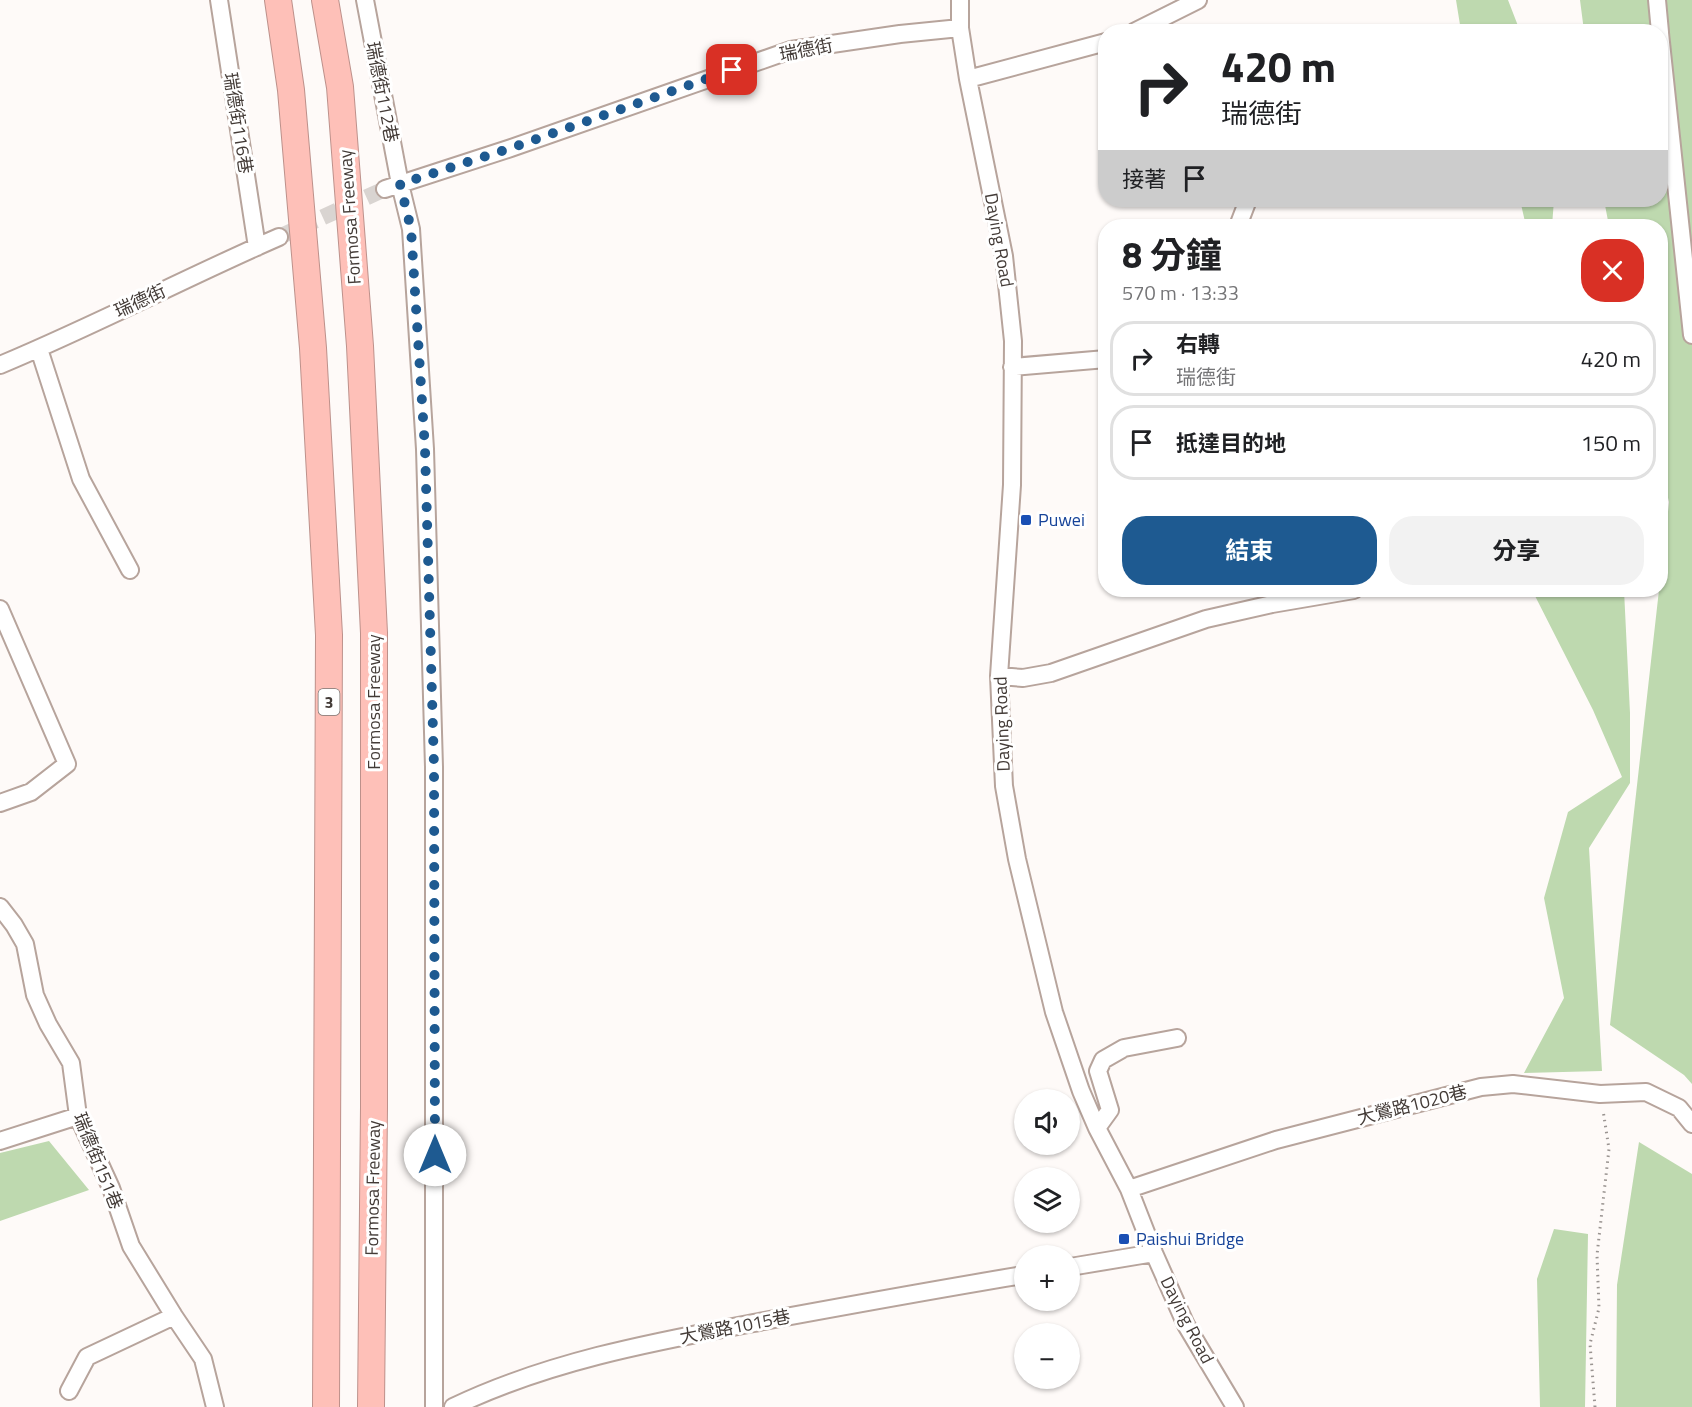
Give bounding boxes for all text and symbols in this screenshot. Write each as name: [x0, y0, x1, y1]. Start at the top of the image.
street label: 瑞德街: [777, 31, 835, 68]
text: 420 m: [1221, 34, 1336, 98]
street label: 瑞德街112巷: [359, 39, 405, 145]
pin: [706, 44, 757, 95]
icon: right: [1122, 48, 1200, 126]
icon: arrive: [715, 53, 748, 86]
street label: 瑞德街116巷: [217, 70, 260, 176]
text: 瑞德街: [1221, 92, 1302, 133]
street label: Formosa Freeway: [331, 148, 368, 285]
text: 接著: [1122, 162, 1166, 196]
icon: arrive: [1178, 162, 1211, 195]
street label: Daying Road: [978, 191, 1021, 289]
text: 8 分鐘: [1122, 227, 1222, 282]
button: close: [1581, 239, 1644, 302]
street label: 瑞德街: [110, 277, 170, 324]
text: 570 m · 13:33: [1122, 277, 1239, 308]
text: 右轉: [1176, 327, 1220, 361]
icon: right: [1125, 342, 1158, 375]
text: 420 m: [1581, 342, 1641, 376]
text: 瑞德街: [1176, 361, 1236, 392]
icon: arrive: [1125, 426, 1158, 459]
text: 抵達目的地: [1176, 426, 1286, 460]
text: 150 m: [1581, 426, 1641, 460]
place label: Puwei: [1038, 506, 1085, 533]
marker: Puwei: [1019, 513, 1033, 527]
button: 結束: [1122, 516, 1377, 585]
button: 分享: [1389, 516, 1644, 585]
street label: Formosa Freeway: [360, 634, 387, 770]
street label: Daying Road: [986, 676, 1017, 772]
road number: 3: [318, 689, 340, 715]
street label: 大鶯路1020巷: [1354, 1078, 1470, 1131]
map controls: [1014, 1089, 1080, 1389]
button: sound: [1014, 1089, 1080, 1155]
street label: 瑞德街151巷: [67, 1108, 130, 1213]
street label: Formosa Freeway: [358, 1120, 387, 1256]
position arrow: [403, 1123, 467, 1187]
button: layers: [1014, 1167, 1080, 1233]
place label: Paishui Bridge: [1136, 1225, 1244, 1252]
marker: Paishui Bridge: [1117, 1232, 1131, 1246]
button: +: [1014, 1245, 1080, 1311]
street label: Daying Road: [1154, 1271, 1221, 1368]
street label: 大鶯路1015巷: [677, 1303, 793, 1350]
button: −: [1014, 1323, 1080, 1389]

